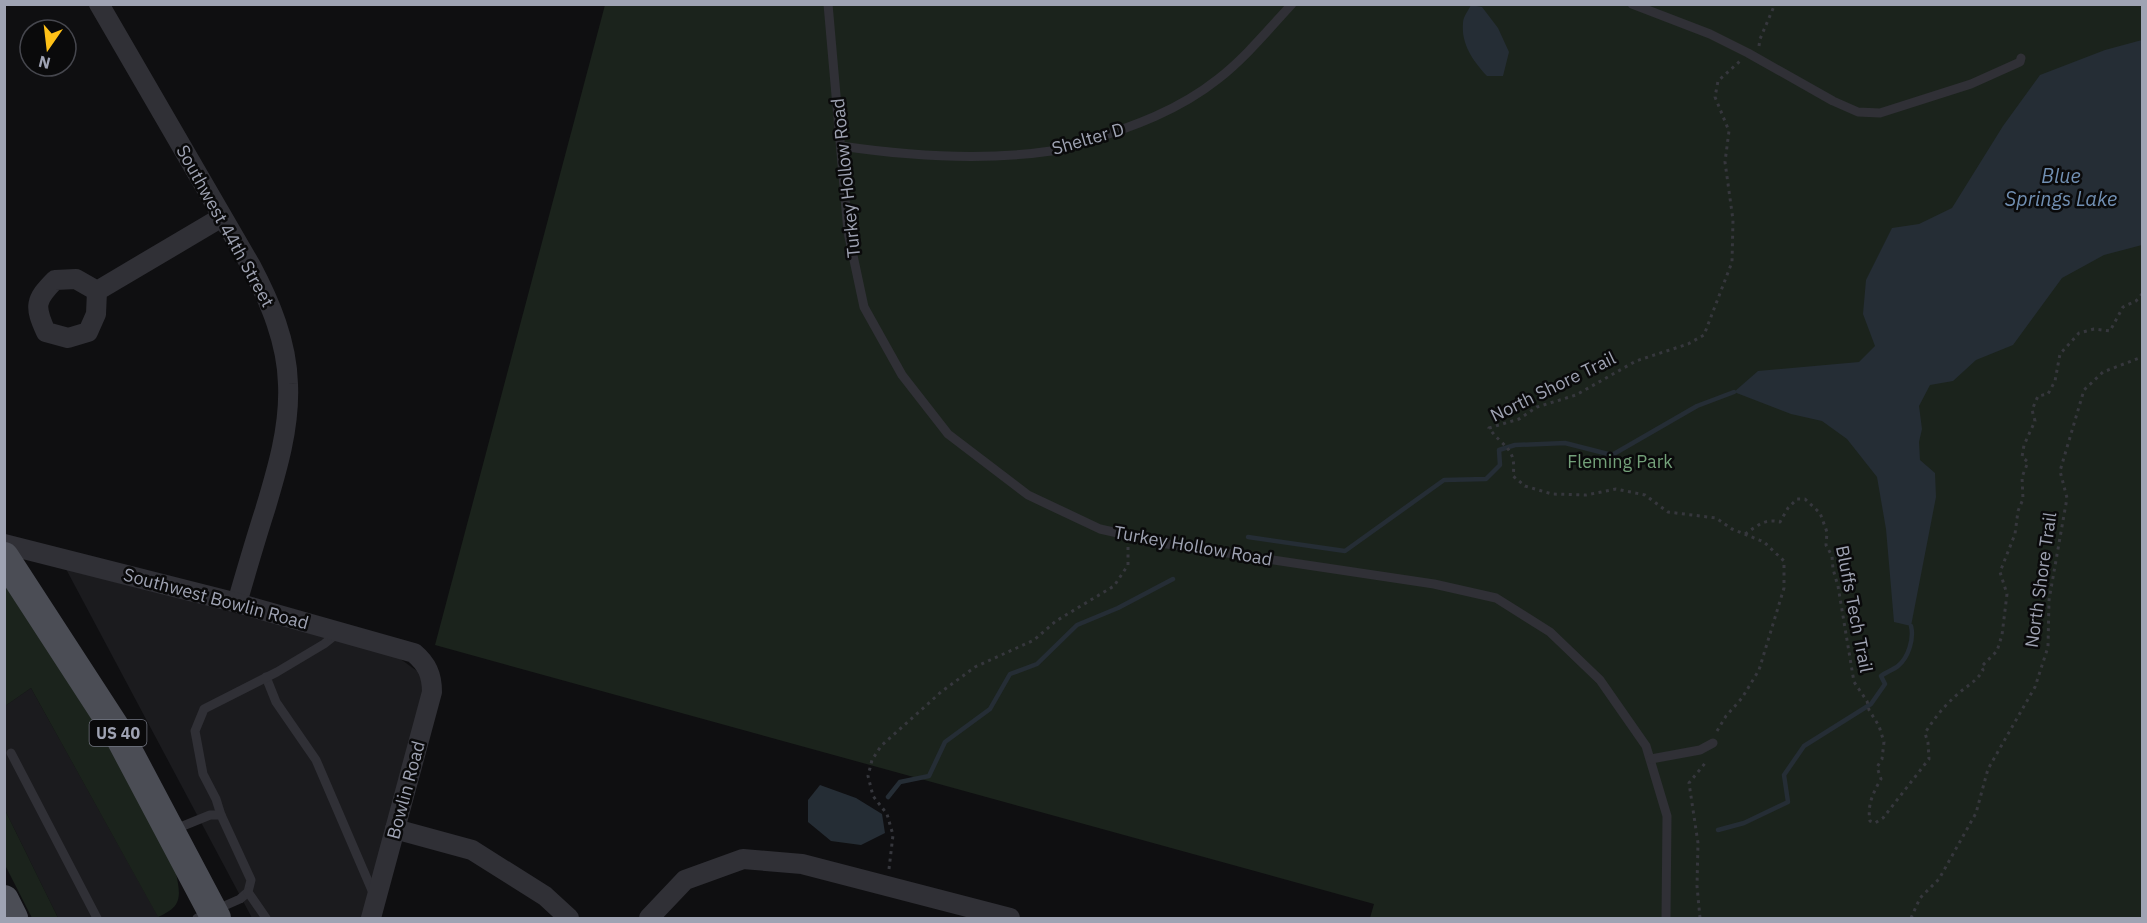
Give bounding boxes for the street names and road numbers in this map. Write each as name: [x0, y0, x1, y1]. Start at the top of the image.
street label: Turkey Hollow Road: [826, 97, 865, 259]
street label: Shelter D: [1049, 117, 1127, 160]
street label: Southwest 44th Street: [171, 141, 280, 311]
street label: North Shore Trail: [1486, 346, 1619, 427]
street label: North Shore Trail: [2020, 511, 2061, 649]
street label: Turkey Hollow Road: [1112, 520, 1274, 571]
street label: Bluffs Tech Trail: [1831, 543, 1878, 675]
street label: Southwest Bowlin Road: [121, 563, 311, 634]
road number: US 40: [90, 720, 146, 746]
street label: Bowlin Road: [381, 738, 430, 842]

